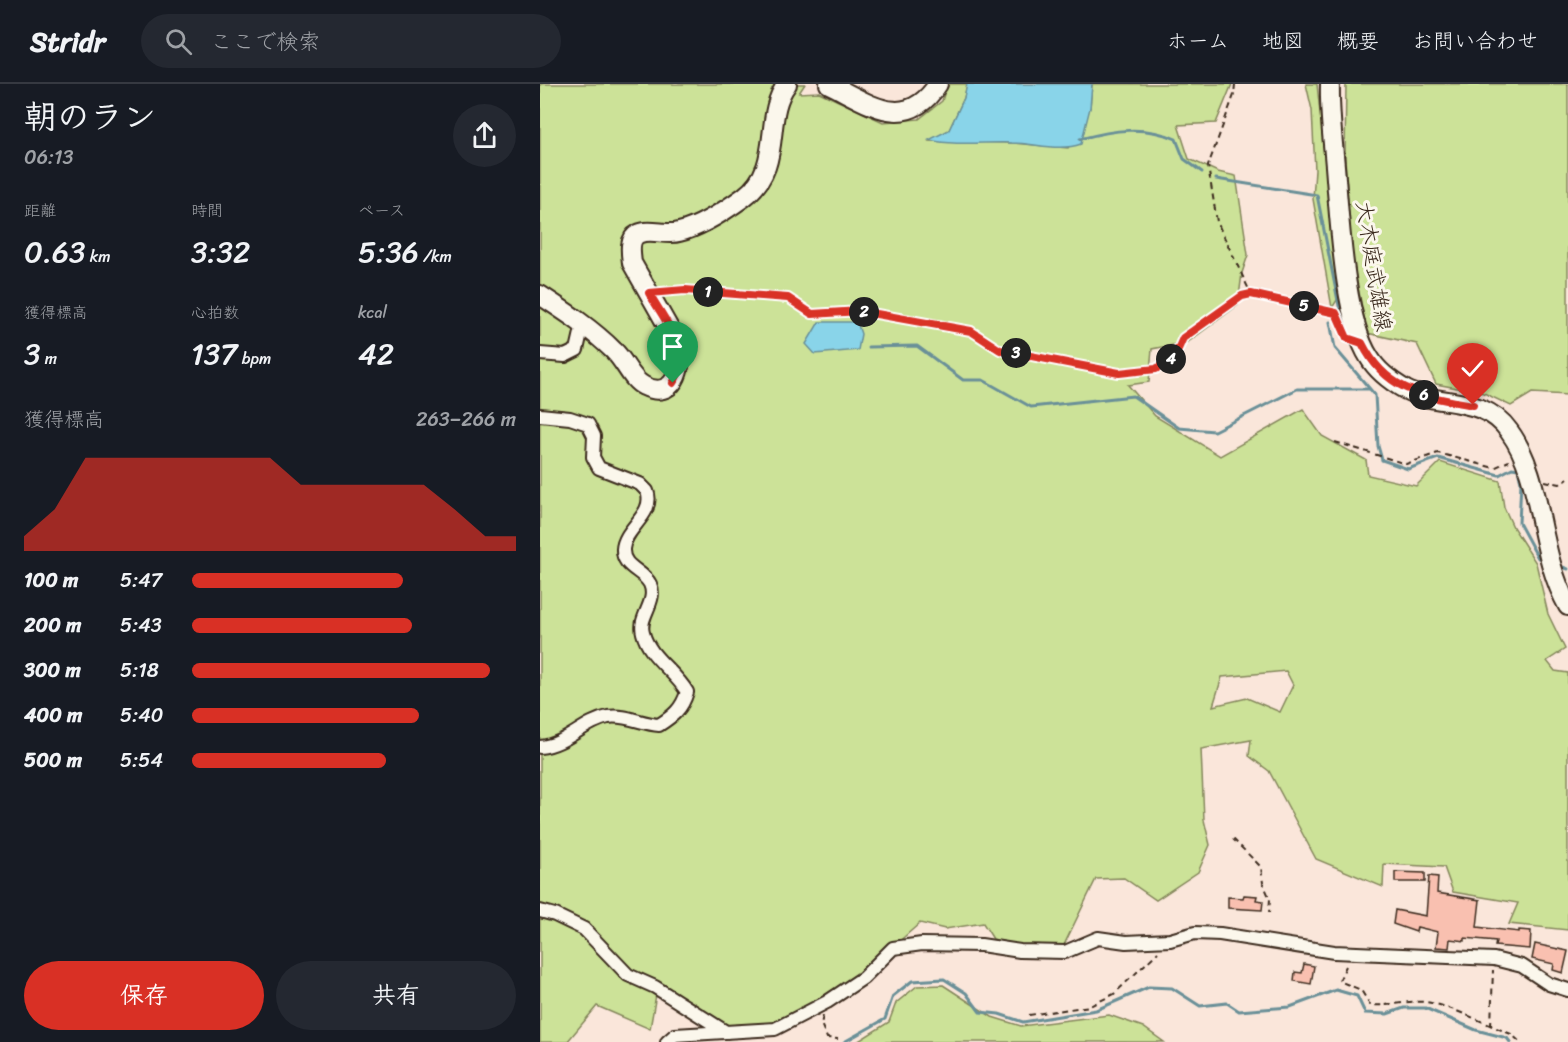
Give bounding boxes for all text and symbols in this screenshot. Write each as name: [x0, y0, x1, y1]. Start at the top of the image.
search box: [141, 14, 561, 68]
text: Stridr: [30, 17, 105, 66]
text: ここで検索: [210, 22, 320, 61]
text: ホーム: [1167, 22, 1229, 60]
text: 地図: [1262, 22, 1304, 60]
text: 概要: [1337, 22, 1379, 60]
text: お問い合わせ: [1412, 22, 1538, 60]
icon: search: [162, 25, 195, 58]
text: 朝のラン: [24, 88, 156, 146]
button: share: [453, 104, 516, 167]
text: 06:13: [24, 140, 74, 175]
text: 距離: [24, 196, 56, 225]
text: 時間: [191, 196, 223, 225]
text: ペース: [358, 196, 405, 225]
street label: 大木庭武雄線: [1344, 198, 1404, 334]
text: 0.63: [24, 225, 86, 279]
text: 3:32: [191, 225, 250, 279]
text: 5:36: [358, 225, 419, 279]
text: km: [86, 242, 110, 271]
text: /km: [419, 242, 452, 271]
pin: 1: [693, 277, 723, 307]
text: 1: [705, 277, 711, 306]
pin: 5: [1289, 291, 1319, 321]
text: 5: [1299, 291, 1309, 320]
pin: 2: [849, 297, 879, 327]
text: 2: [859, 297, 869, 326]
text: 獲得標高: [24, 298, 88, 327]
text: 心拍数: [191, 298, 239, 327]
text: kcal: [358, 298, 387, 327]
pin: [647, 321, 698, 383]
text: 3: [24, 327, 40, 381]
text: 137: [191, 327, 237, 381]
text: 42: [358, 327, 394, 381]
icon: arrive: [656, 330, 689, 363]
pin: 3: [1001, 338, 1031, 368]
text: 3: [1012, 338, 1020, 367]
pin: [1447, 343, 1498, 405]
text: m: [40, 344, 57, 373]
text: bpm: [237, 344, 271, 373]
pin: 4: [1156, 344, 1186, 374]
text: 4: [1166, 344, 1176, 373]
icon: check: [1456, 352, 1489, 385]
pin: 6: [1409, 380, 1439, 410]
text: 6: [1419, 380, 1429, 409]
text: 獲得標高: [24, 402, 104, 437]
text: 263–266 m: [416, 402, 516, 437]
text: 100 m: [24, 563, 78, 598]
text: 5:47: [120, 563, 162, 598]
text: 200 m: [24, 608, 81, 643]
text: 5:43: [120, 608, 162, 643]
text: 300 m: [24, 653, 81, 688]
text: 5:18: [120, 653, 159, 688]
text: 400 m: [24, 698, 82, 733]
text: 5:40: [120, 698, 163, 733]
text: 500 m: [24, 743, 82, 778]
text: 5:54: [120, 743, 163, 778]
button: 保存: [24, 961, 264, 1030]
button: 共有: [276, 961, 516, 1030]

